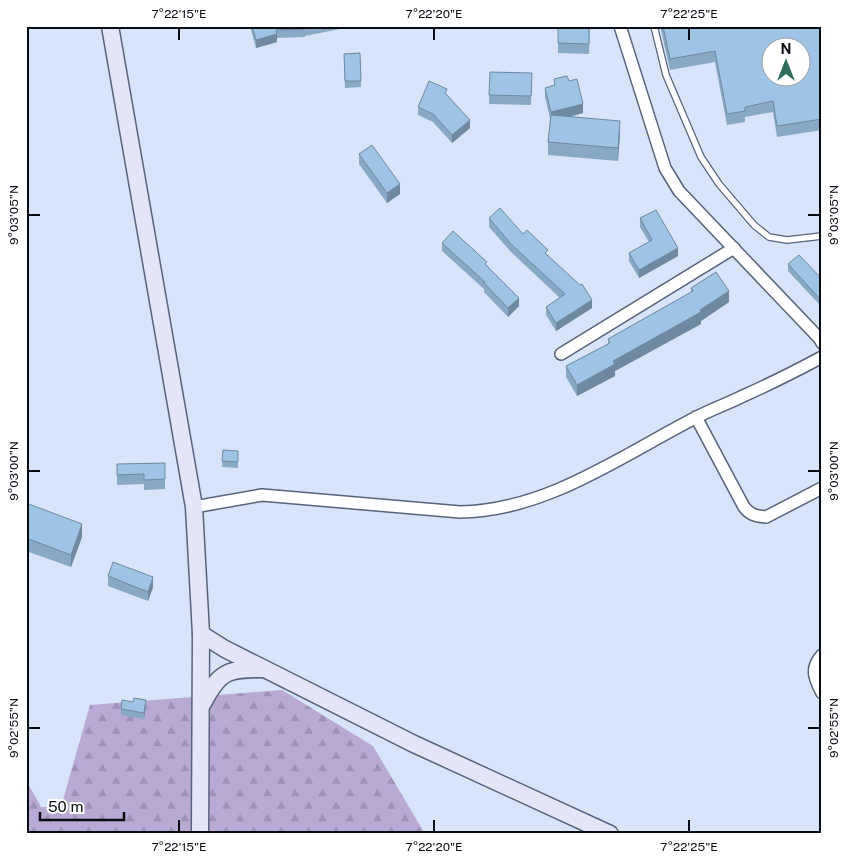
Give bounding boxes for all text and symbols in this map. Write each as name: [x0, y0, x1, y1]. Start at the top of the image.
text: 7°22'15"E: [151, 7, 207, 21]
text: 7°22'20"E: [405, 7, 463, 21]
text: 7°22'25"E: [660, 7, 718, 21]
north arrow: [760, 38, 810, 88]
text: N: [781, 41, 791, 57]
text: 9°03'05"N: [7, 185, 21, 245]
text: 9°03'05"N: [827, 185, 841, 245]
text: 9°03'00"N: [7, 441, 21, 501]
text: 9°03'00"N: [827, 441, 841, 501]
text: 9°02'55"N: [7, 698, 21, 758]
text: 9°02'55"N: [827, 698, 841, 758]
scale bar: [40, 790, 124, 822]
text: 50 m: [48, 798, 83, 815]
text: 7°22'15"E: [151, 840, 207, 854]
text: 7°22'20"E: [405, 840, 463, 854]
text: 7°22'25"E: [660, 840, 718, 854]

